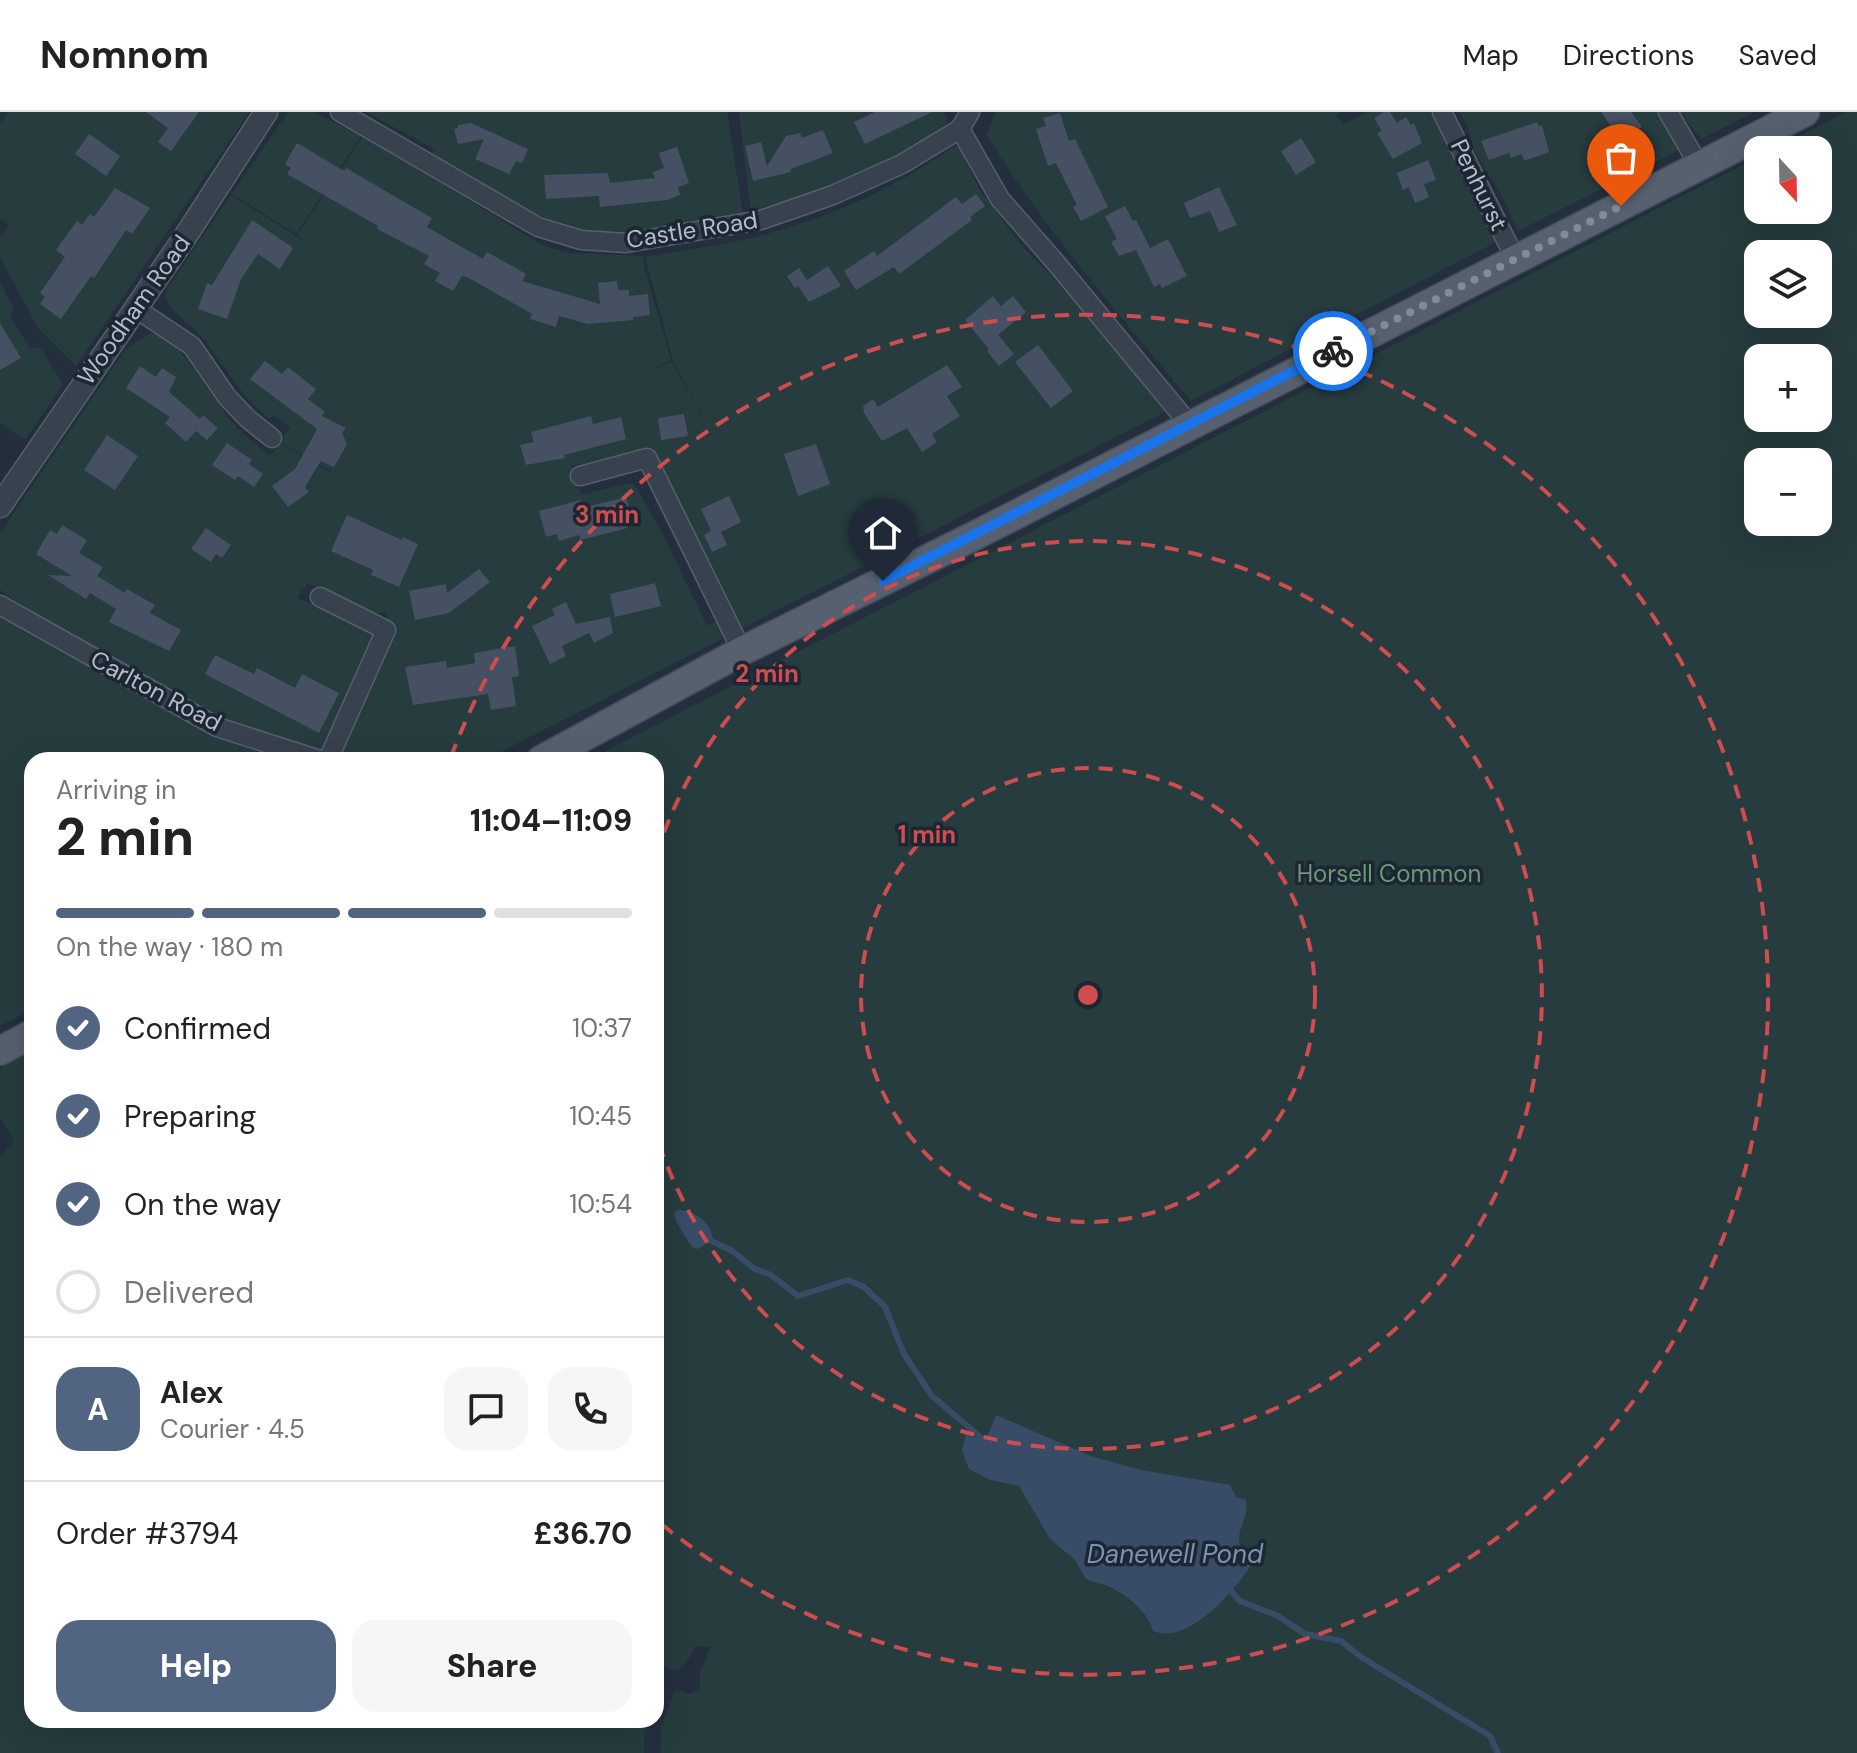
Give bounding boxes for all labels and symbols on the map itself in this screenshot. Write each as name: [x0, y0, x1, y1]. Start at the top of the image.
pin: [1587, 124, 1655, 206]
street label: Penhurst: [1444, 134, 1515, 236]
north arrow: [1744, 136, 1832, 224]
street label: Castle Road: [624, 204, 760, 255]
street label: Woodham Road: [70, 229, 197, 391]
courier: [1293, 311, 1373, 391]
text: 3 min: [575, 499, 639, 530]
pin: [849, 499, 917, 581]
street label: Carlton Road: [85, 643, 227, 738]
text: 2 min: [735, 658, 799, 689]
text: 1 min: [898, 819, 956, 850]
park label: Horsell Common: [1297, 858, 1481, 889]
centre of rings: [1074, 981, 1102, 1009]
water label: Danewell Pond: [1087, 1537, 1264, 1571]

